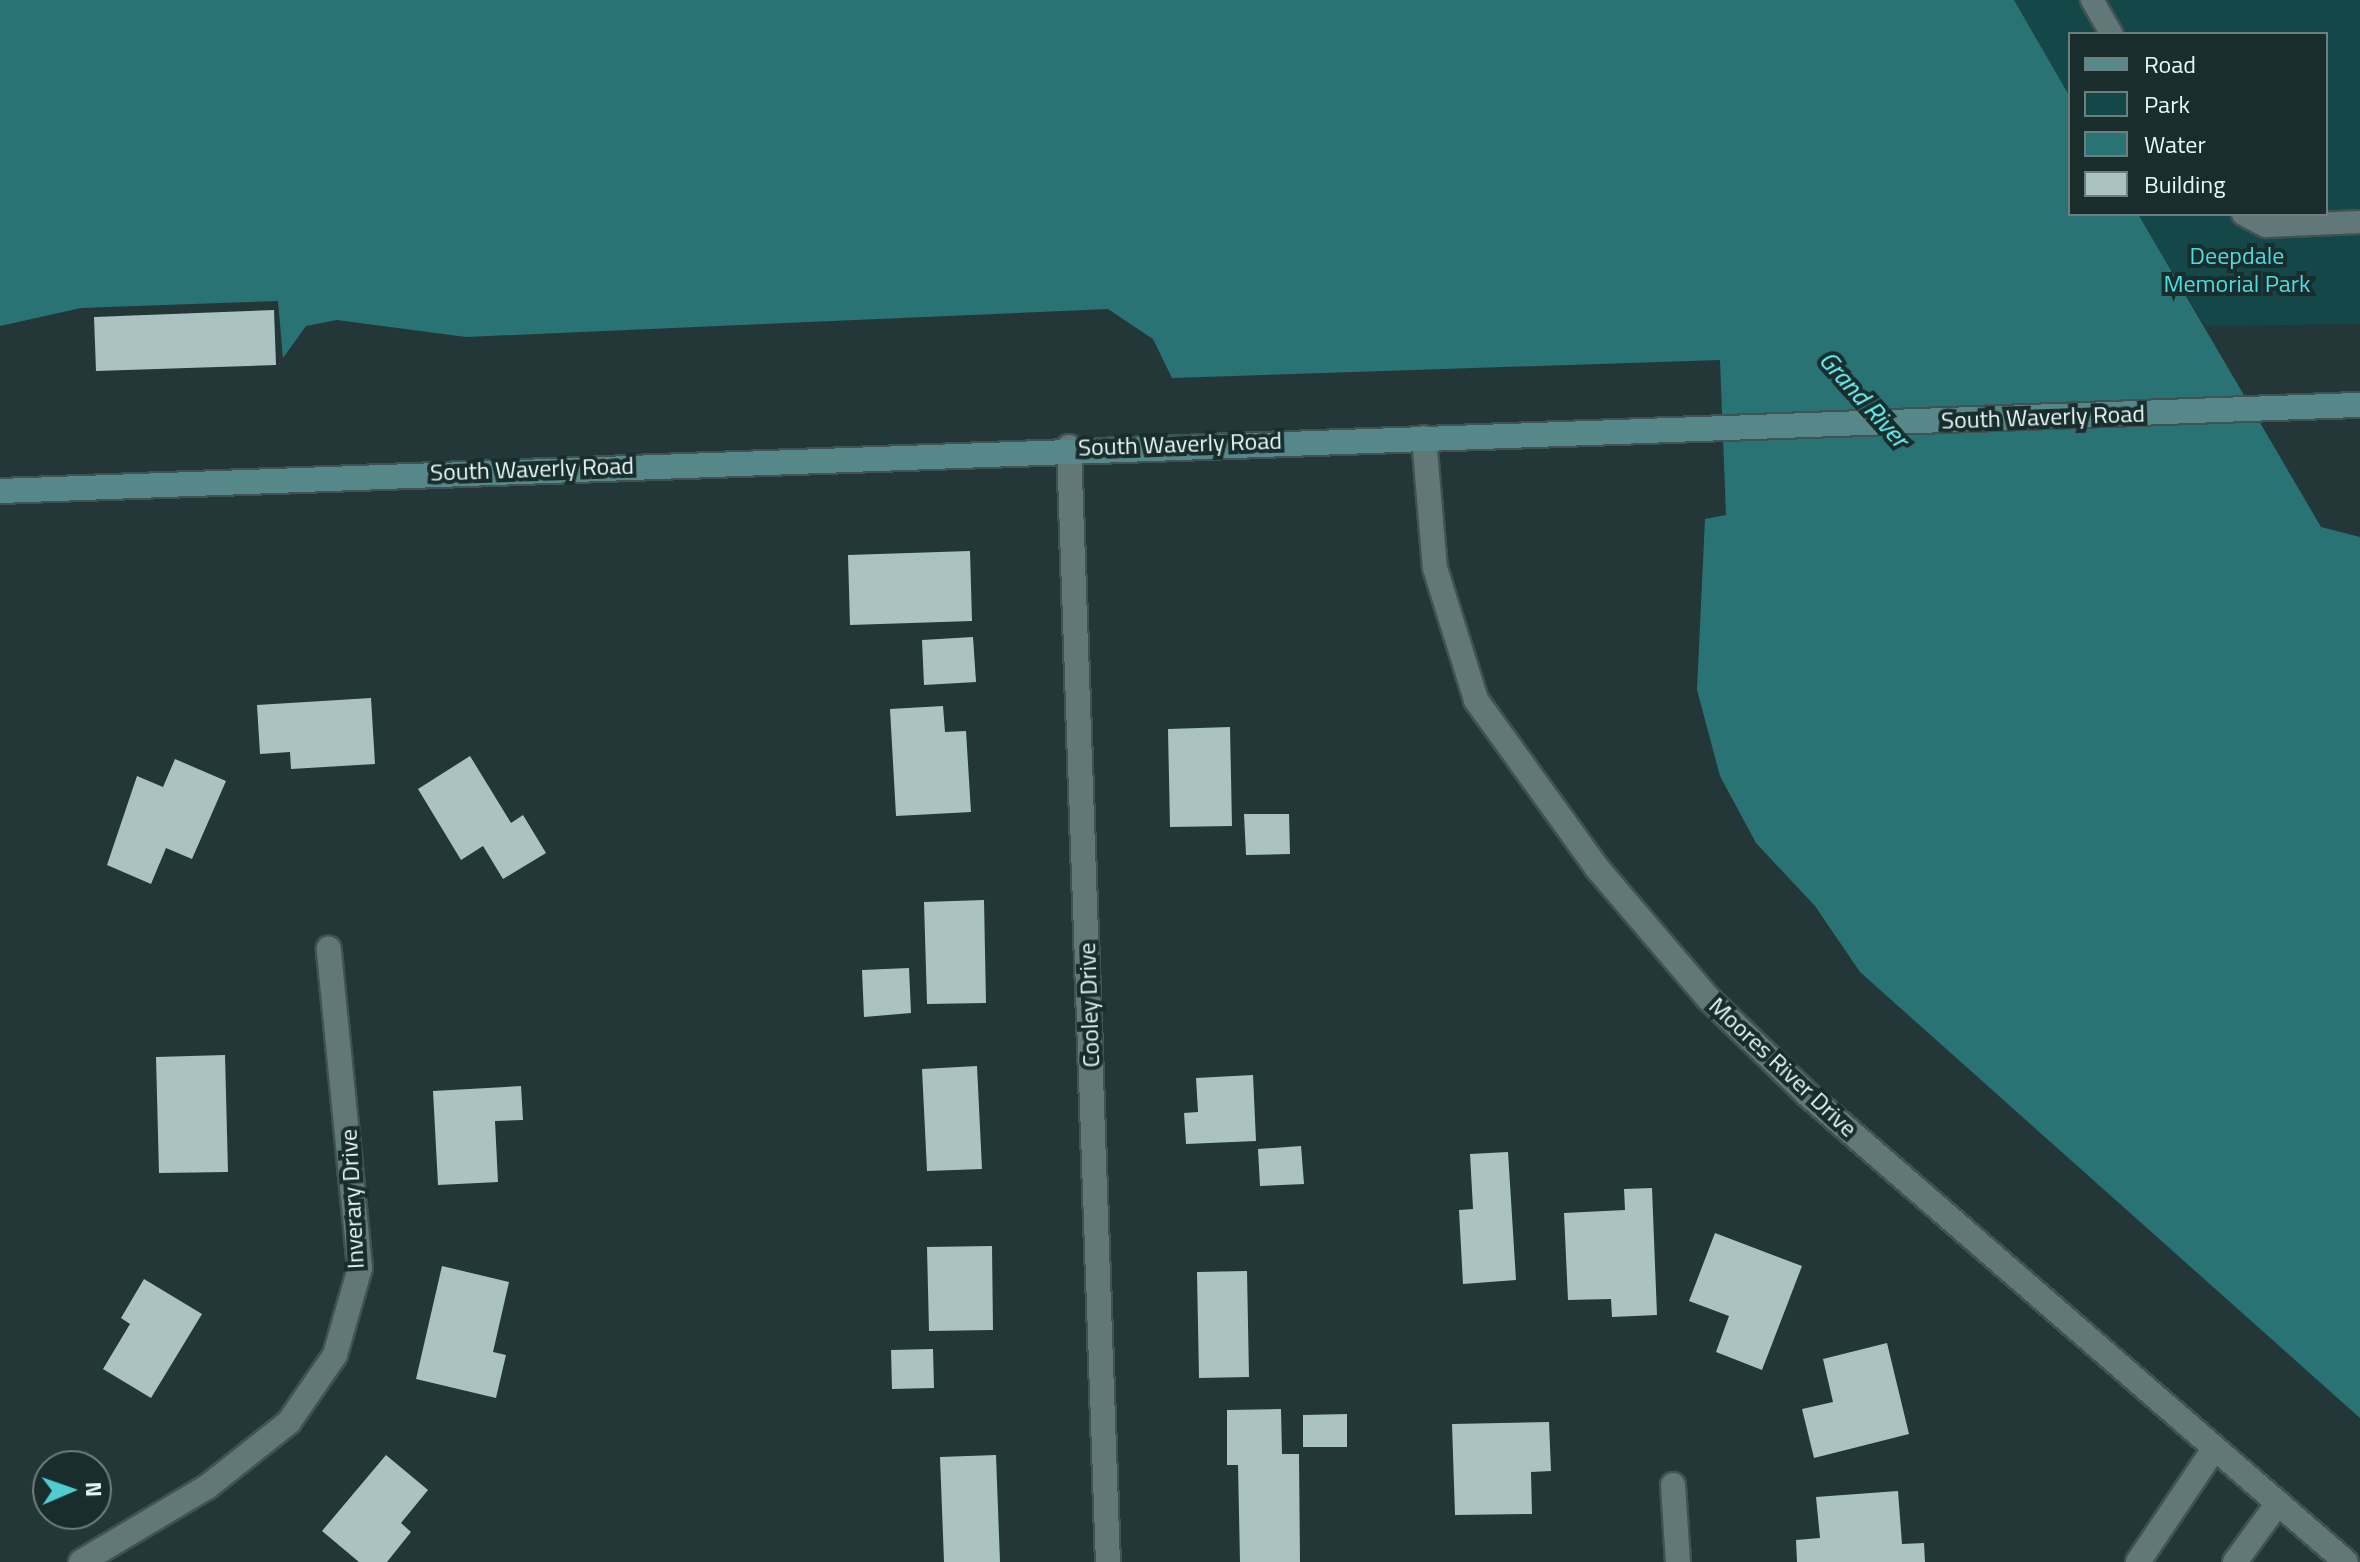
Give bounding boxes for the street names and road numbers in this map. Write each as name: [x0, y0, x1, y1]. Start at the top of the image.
street label: South Waverly Road: [1941, 399, 2145, 435]
street label: South Waverly Road: [1078, 426, 1282, 462]
street label: South Waverly Road: [430, 451, 634, 487]
street label: Cooley Drive: [1072, 942, 1106, 1068]
street label: Moores River Drive: [1703, 991, 1863, 1143]
street label: Inverary Drive: [334, 1128, 370, 1270]

